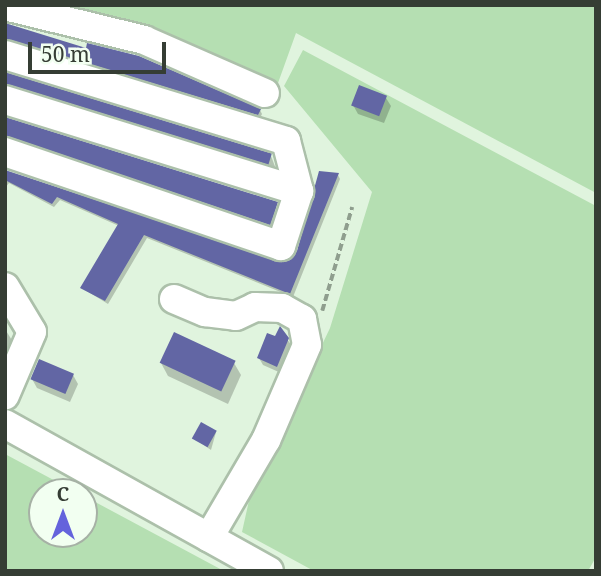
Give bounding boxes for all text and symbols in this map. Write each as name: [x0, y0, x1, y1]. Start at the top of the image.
scale bar: [32, 28, 170, 72]
text: 50 m: [41, 40, 90, 68]
north arrow: [28, 478, 98, 548]
text: С: [57, 481, 69, 507]

